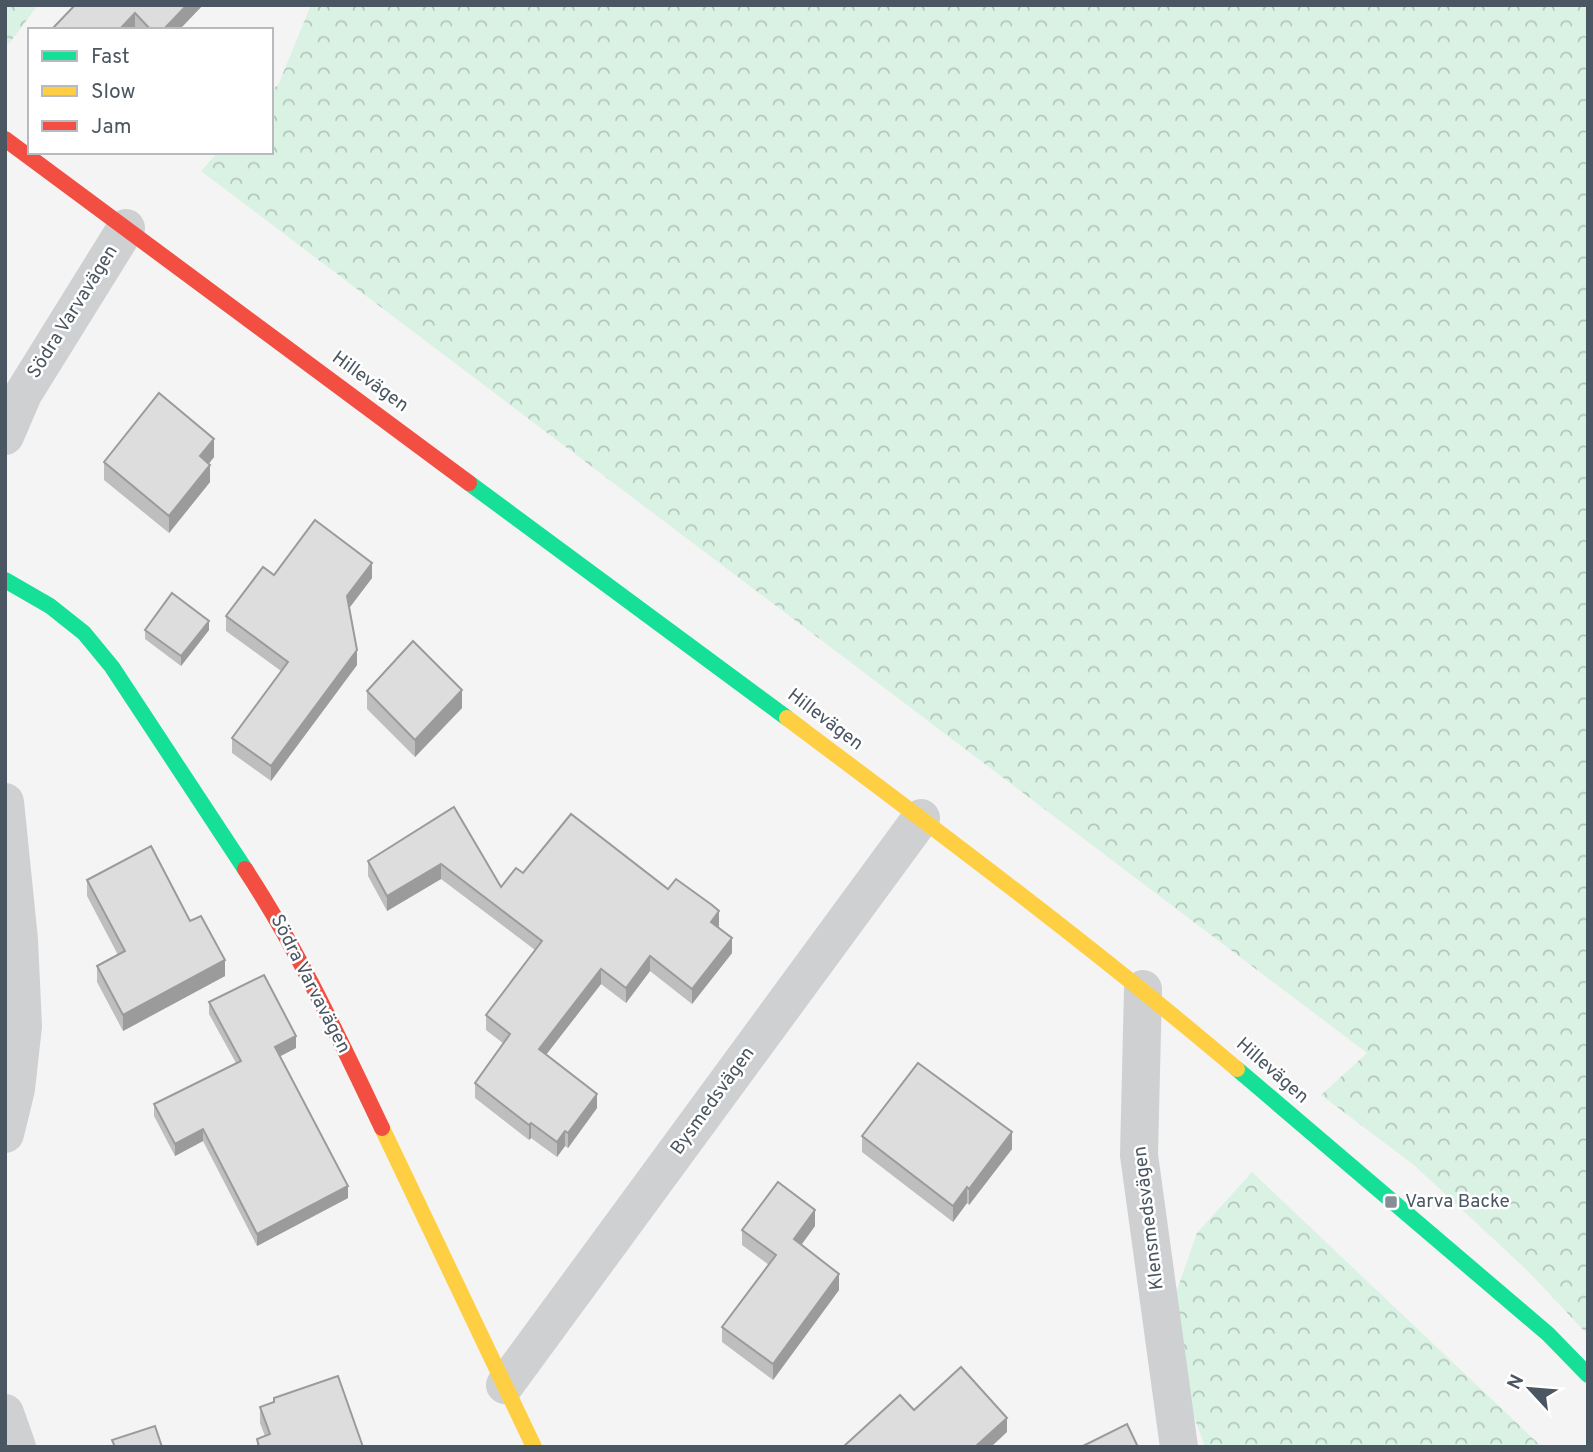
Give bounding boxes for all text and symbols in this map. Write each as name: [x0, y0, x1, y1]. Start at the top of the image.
legend: [28, 28, 273, 154]
text: Fast: [91, 44, 130, 71]
text: Slow: [91, 79, 136, 106]
text: Jam: [91, 114, 132, 141]
street label: Södra Varvavägen: [22, 241, 124, 383]
street label: Hillevägen: [327, 346, 413, 418]
street label: Hillevägen: [782, 684, 868, 756]
street label: Södra Varvavägen: [265, 910, 355, 1058]
street label: Hillevägen: [1231, 1033, 1313, 1109]
street label: Bysmedsvägen: [666, 1042, 760, 1160]
street label: Klensmedsvägen: [1128, 1145, 1170, 1291]
place label: Varva Backe: [1405, 1190, 1510, 1214]
marker: Varva Backe: [1383, 1194, 1399, 1210]
north arrow: [1495, 1354, 1565, 1424]
text: N: [1503, 1371, 1530, 1394]

